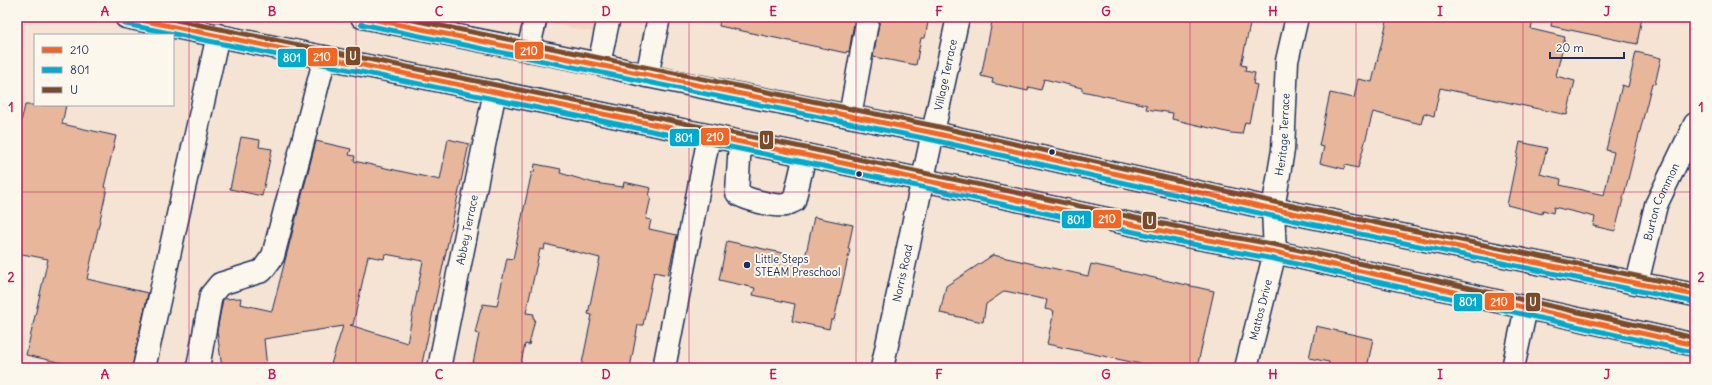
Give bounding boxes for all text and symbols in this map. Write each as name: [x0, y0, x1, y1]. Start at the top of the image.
text: A: [101, 3, 110, 20]
text: B: [268, 3, 277, 20]
text: C: [435, 3, 444, 20]
text: D: [601, 3, 611, 20]
text: E: [769, 3, 777, 20]
text: F: [935, 3, 943, 20]
text: G: [1101, 3, 1111, 20]
text: H: [1268, 3, 1278, 20]
text: I: [1437, 3, 1443, 20]
text: J: [1604, 3, 1611, 20]
legend: [34, 34, 174, 106]
scale bar: [1550, 34, 1624, 60]
street label: Village Terrace: [931, 38, 960, 112]
text: 20 m: [1556, 40, 1584, 55]
line badge: 210: [514, 41, 544, 60]
text: 210: [70, 42, 89, 57]
text: 210: [520, 44, 538, 58]
line badge: U: [345, 46, 361, 66]
line badge: 210: [307, 47, 338, 67]
line badge: 801: [277, 48, 307, 68]
text: U: [349, 49, 357, 63]
text: 210: [313, 50, 331, 64]
text: 801: [283, 51, 301, 65]
text: 801: [70, 62, 90, 77]
text: U: [70, 82, 78, 97]
street label: Heritage Terrace: [1272, 93, 1293, 177]
text: 1: [8, 99, 14, 116]
text: 1: [1698, 99, 1704, 116]
line badge: 210: [700, 127, 730, 146]
line badge: 801: [669, 128, 700, 147]
text: 210: [706, 130, 724, 144]
line badge: U: [759, 130, 774, 150]
text: 801: [675, 131, 693, 145]
text: U: [762, 133, 770, 147]
unlabelled marker: [1047, 147, 1057, 157]
street label: Burton Common: [1641, 161, 1682, 242]
unlabelled marker: [854, 169, 864, 179]
street label: Abbey Terrace: [453, 193, 481, 266]
line badge: 210: [1092, 209, 1122, 229]
line badge: 801: [1061, 210, 1092, 229]
line badge: U: [1142, 211, 1157, 230]
text: 210: [1098, 212, 1116, 226]
text: 801: [1067, 213, 1085, 227]
text: U: [1146, 214, 1154, 228]
street label: Norris Road: [889, 243, 916, 303]
place label: Little Steps STEAM Preschool: [755, 252, 840, 279]
marker: Little Steps STEAM Preschool: [742, 260, 752, 270]
text: 2: [7, 269, 15, 286]
text: 2: [1697, 269, 1705, 286]
street label: Mattos Drive: [1246, 278, 1275, 342]
line badge: 210: [1484, 292, 1515, 311]
line badge: U: [1525, 292, 1541, 312]
line badge: 801: [1453, 293, 1483, 312]
text: 801: [1459, 295, 1477, 309]
text: 210: [1490, 295, 1508, 309]
text: U: [1529, 295, 1537, 309]
text: A: [101, 366, 110, 383]
text: B: [268, 366, 277, 383]
text: C: [435, 366, 444, 383]
text: D: [601, 366, 611, 383]
text: E: [769, 366, 777, 383]
text: F: [935, 366, 943, 383]
text: G: [1101, 366, 1111, 383]
text: H: [1268, 366, 1278, 383]
text: I: [1437, 366, 1443, 383]
text: J: [1604, 366, 1611, 383]

